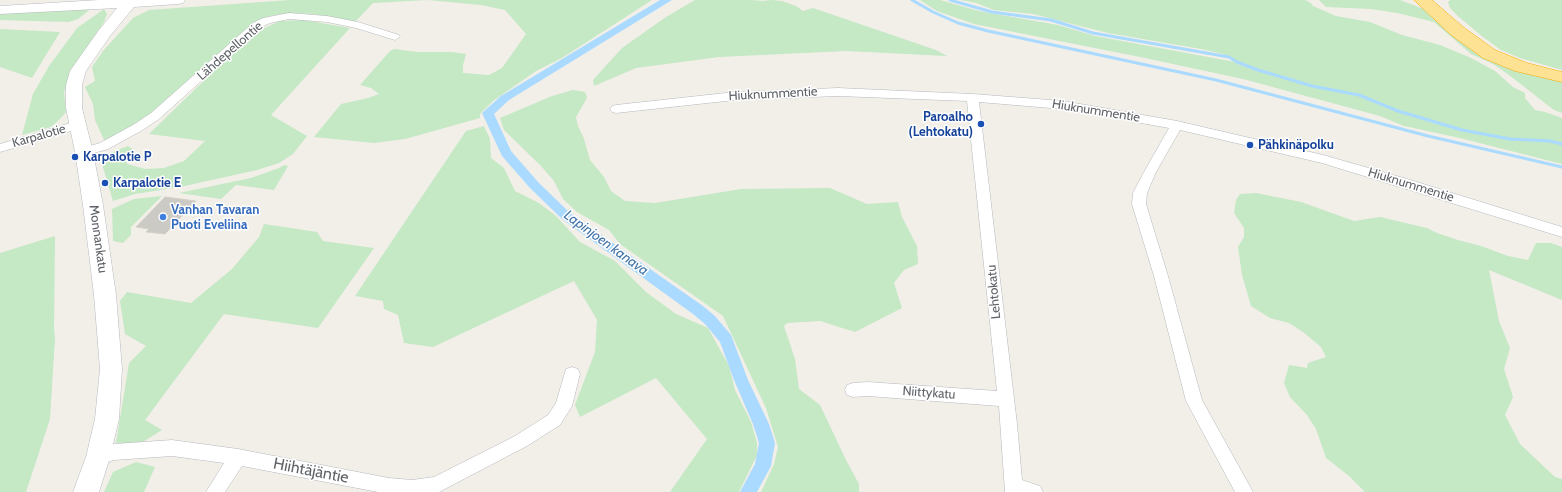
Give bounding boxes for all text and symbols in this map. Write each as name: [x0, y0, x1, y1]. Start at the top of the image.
street label: Lähdepellontie: [194, 18, 266, 84]
street label: Hiuknummentie: [728, 84, 818, 104]
street label: Hiuknummentie: [1051, 96, 1141, 126]
place label: Paroalho (Lehtokatu): [909, 109, 973, 140]
marker: Paroalho (Lehtokatu): [976, 119, 986, 129]
street label: Karpalotie: [10, 121, 68, 151]
place label: Pähkinäpolku: [1258, 137, 1334, 153]
marker: Pähkinäpolku: [1245, 140, 1255, 150]
place label: Karpalotie P: [83, 149, 151, 165]
marker: Karpalotie P: [70, 152, 80, 162]
street label: Hiuknummentie: [1366, 165, 1456, 205]
place label: Karpalotie E: [113, 175, 181, 191]
marker: Karpalotie E: [100, 178, 110, 188]
place label: Vanhan Tavaran Puoti Eveliina: [171, 202, 259, 233]
street label: Monnankatu: [85, 204, 111, 274]
water label: Lapinjoen kanava: [561, 207, 651, 279]
marker: Vanhan Tavaran Puoti Eveliina: [158, 212, 168, 222]
street label: Lehtokatu: [984, 264, 1004, 320]
street label: Niittykatu: [902, 383, 956, 403]
street label: Hiihtäjäntie: [272, 454, 350, 488]

